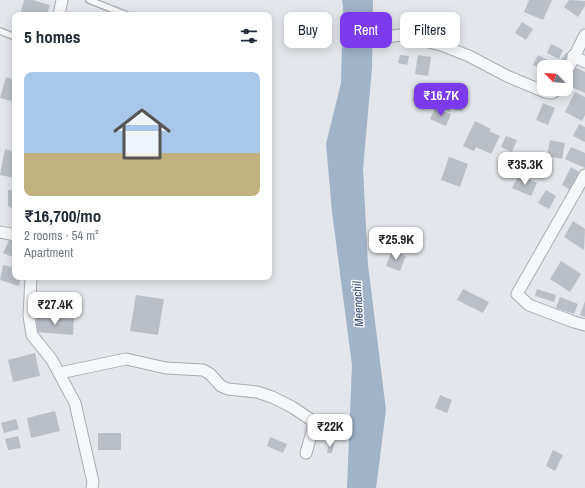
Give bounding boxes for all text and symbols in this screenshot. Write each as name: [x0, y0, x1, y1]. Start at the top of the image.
chip: Buy: [284, 12, 332, 48]
chip: Rent: [340, 12, 392, 48]
chip: Filters: [400, 12, 460, 48]
text: 5 homes: [24, 25, 81, 48]
icon: filters: [238, 25, 260, 47]
north arrow: [537, 60, 573, 96]
map controls: [537, 60, 573, 96]
pin: ₹16.7K: [408, 83, 474, 117]
text: ₹16.7K: [423, 87, 459, 104]
icon: home: [106, 98, 178, 170]
pin: ₹35.3K: [492, 152, 558, 186]
text: ₹35.3K: [507, 156, 543, 173]
text: ₹16,700/mo: [24, 204, 101, 227]
text: 2 rooms · 54 m²: [24, 227, 99, 244]
pin: ₹25.9K: [363, 227, 429, 261]
text: ₹25.9K: [378, 231, 414, 248]
text: Apartment: [24, 244, 73, 261]
water label: Meenachil: [349, 280, 367, 327]
pin: ₹27.4K: [22, 292, 88, 326]
text: ₹27.4K: [37, 296, 73, 313]
pin: ₹22K: [306, 414, 354, 448]
text: ₹22K: [316, 418, 344, 435]

